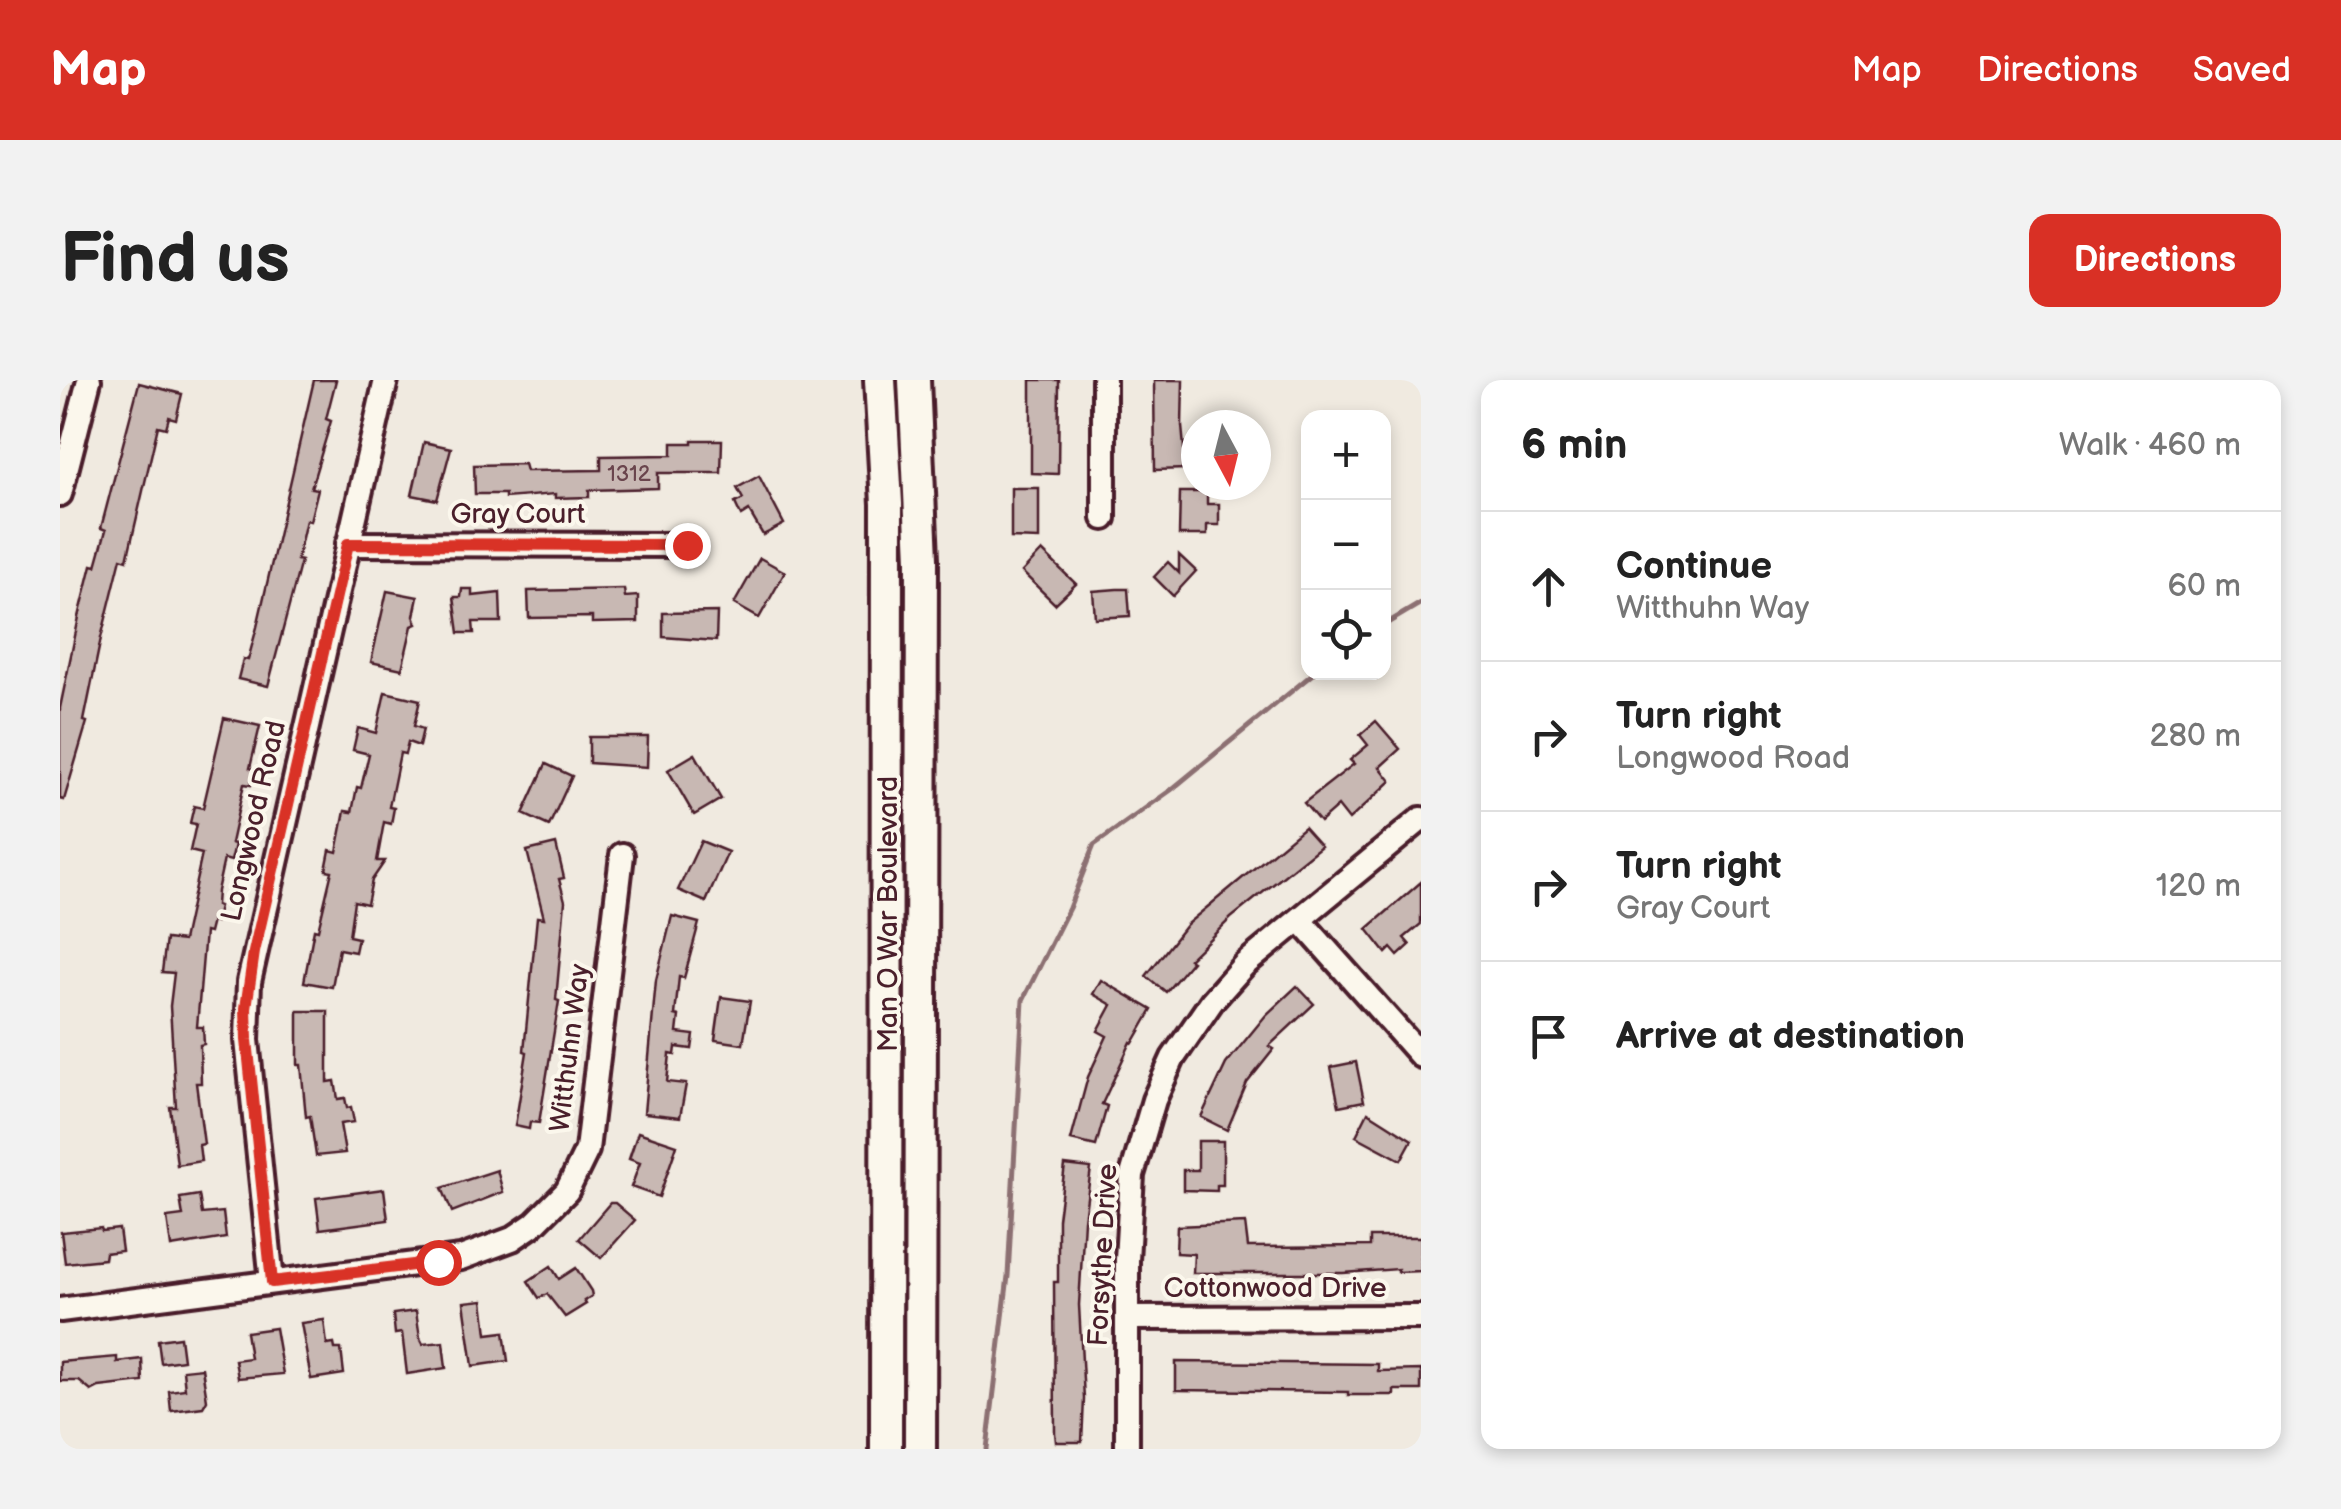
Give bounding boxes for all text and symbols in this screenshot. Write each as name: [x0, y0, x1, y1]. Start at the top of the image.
text: Map: [50, 42, 146, 99]
text: Map: [1852, 49, 1922, 92]
text: Directions: [1977, 49, 2138, 92]
text: Saved: [2193, 49, 2291, 92]
button: Directions: [2029, 214, 2281, 307]
text: Find us: [60, 218, 290, 302]
north arrow: [1181, 410, 1271, 500]
map controls: [1301, 410, 1391, 680]
button: +: [1301, 410, 1391, 500]
text: 6 min: [1521, 420, 1627, 471]
text: Walk · 460 m: [2059, 426, 2241, 465]
house number: 1312: [607, 461, 651, 488]
street label: Gray Court: [451, 498, 586, 531]
button: −: [1301, 500, 1391, 590]
route end: [665, 523, 711, 569]
text: Continue: [1616, 544, 1772, 589]
icon: ahead: [1521, 559, 1576, 614]
text: 60 m: [2168, 567, 2241, 606]
text: Witthuhn Way: [1616, 589, 1809, 628]
button: locate: [1301, 590, 1391, 680]
text: Turn right: [1616, 694, 1781, 739]
icon: right: [1521, 709, 1576, 764]
street label: Longwood Road: [215, 717, 293, 925]
text: 280 m: [2150, 717, 2241, 756]
text: Longwood Road: [1616, 739, 1850, 778]
street label: Man O War Boulevard: [872, 776, 905, 1052]
text: Turn right: [1616, 844, 1781, 889]
icon: right: [1521, 859, 1576, 914]
text: 120 m: [2156, 867, 2241, 906]
text: Gray Court: [1616, 889, 1770, 928]
street label: Witthuhn Way: [543, 962, 597, 1134]
icon: arrive: [1521, 1009, 1576, 1064]
text: Arrive at destination: [1616, 1014, 1965, 1059]
street label: Forsythe Drive: [1082, 1163, 1124, 1347]
route start: [416, 1240, 462, 1286]
street label: Cottonwood Drive: [1163, 1272, 1387, 1305]

